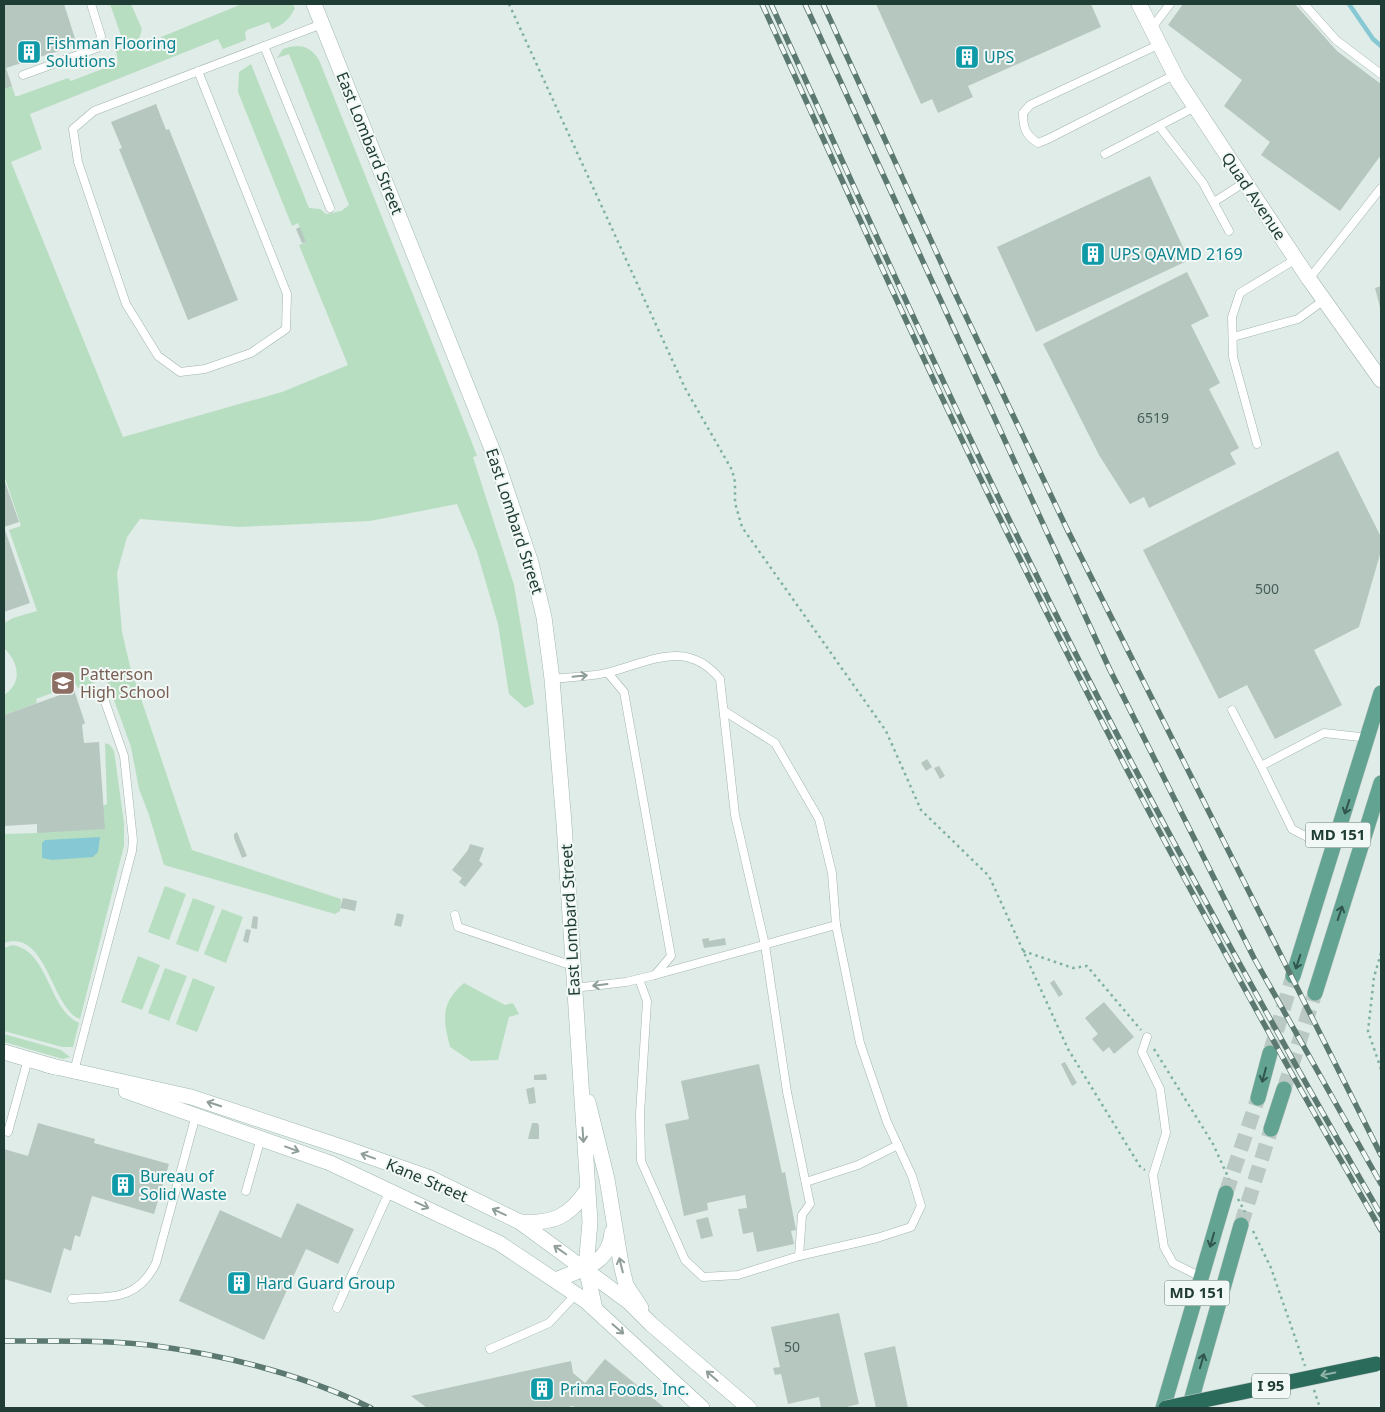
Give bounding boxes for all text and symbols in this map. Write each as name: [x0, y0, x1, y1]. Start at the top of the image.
place label: Fishman Flooring Solutions: [46, 32, 176, 72]
building icon: Fishman Flooring Solutions: [16, 39, 42, 65]
building icon: UPS: [954, 44, 980, 70]
place label: UPS: [984, 46, 1014, 68]
street label: East Lombard Street: [331, 68, 409, 218]
street label: Quad Avenue: [1216, 148, 1292, 244]
building icon: UPS QAVMD 2169: [1080, 241, 1106, 267]
place label: UPS QAVMD 2169: [1110, 243, 1243, 265]
house number: 6519: [1137, 408, 1169, 427]
street label: East Lombard Street: [481, 445, 549, 597]
house number: 500: [1255, 579, 1279, 598]
place label: Patterson High School: [80, 663, 170, 703]
school or university icon: Patterson High School: [50, 670, 76, 696]
one-way arrow: [571, 671, 587, 681]
one-way arrow: [1342, 799, 1351, 814]
road number: MD 151: [1306, 822, 1370, 848]
street label: East Lombard Street: [555, 843, 585, 997]
one-way arrow: [1336, 906, 1345, 921]
one-way arrow: [1292, 954, 1302, 970]
one-way arrow: [593, 980, 609, 990]
one-way arrow: [1259, 1067, 1269, 1083]
one-way arrow: [206, 1099, 222, 1109]
one-way arrow: [579, 1127, 588, 1143]
one-way arrow: [283, 1145, 299, 1154]
one-way arrow: [361, 1151, 376, 1160]
street label: Kane Street: [383, 1153, 471, 1207]
place label: Bureau of Solid Waste: [140, 1165, 227, 1205]
building icon: Bureau of Solid Waste: [110, 1172, 136, 1198]
one-way arrow: [414, 1201, 429, 1211]
one-way arrow: [492, 1206, 507, 1216]
one-way arrow: [1207, 1232, 1217, 1248]
one-way arrow: [553, 1245, 567, 1255]
one-way arrow: [616, 1258, 625, 1274]
building icon: Hard Guard Group: [226, 1270, 252, 1296]
place label: Hard Guard Group: [256, 1272, 395, 1294]
road number: MD 151: [1164, 1280, 1230, 1306]
one-way arrow: [611, 1323, 624, 1335]
house number: 50: [784, 1337, 800, 1356]
one-way arrow: [1198, 1354, 1208, 1370]
one-way arrow: [1321, 1370, 1337, 1379]
one-way arrow: [705, 1371, 718, 1382]
road number: I 95: [1252, 1374, 1290, 1398]
building icon: Prima Foods, Inc.: [529, 1376, 555, 1402]
place label: Prima Foods, Inc.: [560, 1378, 689, 1400]

